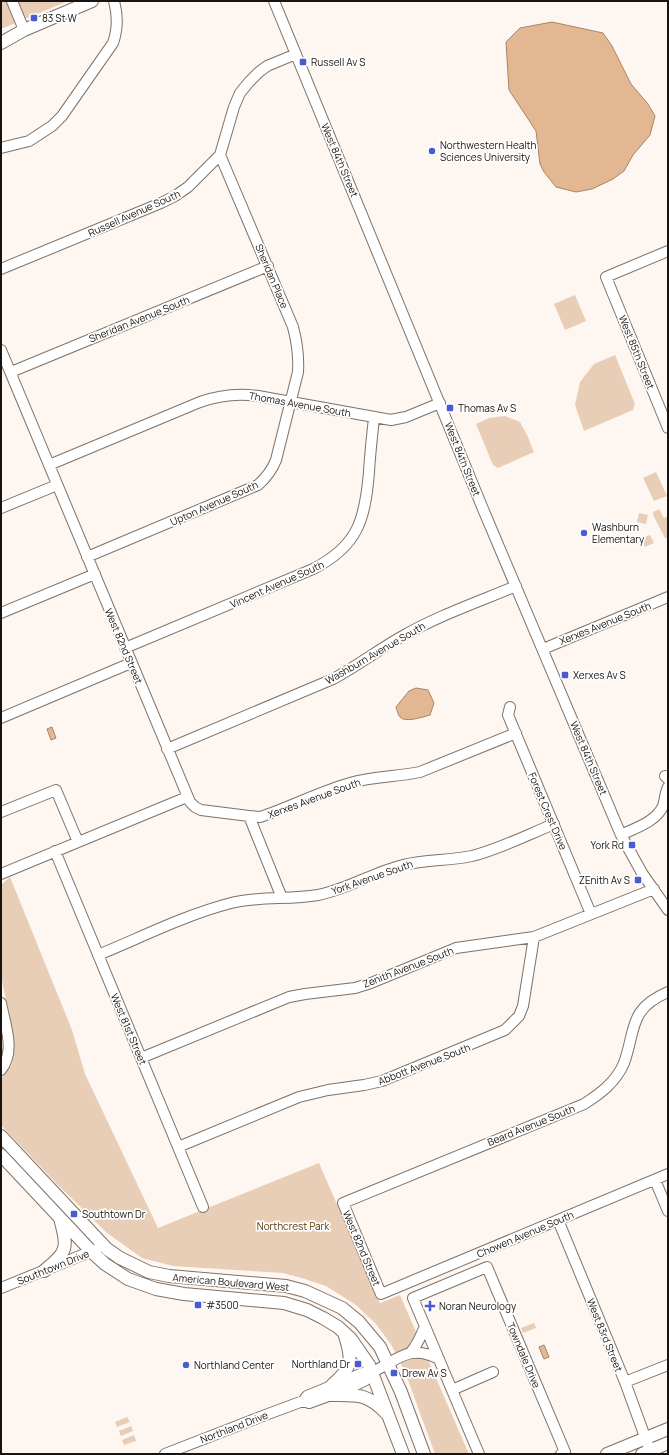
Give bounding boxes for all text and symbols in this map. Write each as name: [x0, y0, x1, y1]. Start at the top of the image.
place label: 83 St W: [42, 11, 78, 25]
marker: 83 St W: [29, 13, 39, 23]
place label: Russell Av S: [311, 55, 365, 69]
marker: Russell Av S: [298, 57, 308, 67]
street label: West 84th Street: [318, 121, 362, 199]
place label: Northwestern Health Sciences University: [440, 138, 537, 164]
marker: Northwestern Health Sciences University: [427, 146, 437, 156]
street label: Russell Avenue South: [86, 186, 182, 240]
street label: Sheridan Place: [252, 242, 292, 310]
street label: Sheridan Avenue South: [87, 292, 192, 346]
street label: West 85th Street: [616, 313, 658, 391]
street label: Thomas Avenue South: [248, 388, 352, 420]
place label: Thomas Av S: [458, 401, 516, 415]
marker: Thomas Av S: [445, 403, 455, 413]
street label: West 84th Street: [442, 420, 484, 498]
street label: Upton Avenue South: [168, 477, 260, 529]
place label: Washburn Elementary: [592, 520, 645, 546]
marker: Washburn Elementary: [579, 528, 589, 538]
street label: Vincent Avenue South: [228, 557, 326, 611]
street label: Xerxes Avenue South: [557, 598, 653, 648]
street label: West 82nd Street: [102, 606, 146, 686]
street label: Washburn Avenue South: [322, 619, 428, 687]
place label: Xerxes Av S: [573, 668, 626, 682]
marker: Xerxes Av S: [560, 670, 570, 680]
street label: West 84th Street: [567, 719, 611, 797]
street label: Forest Crest Drive: [525, 770, 571, 852]
street label: Xerxes Avenue South: [266, 775, 362, 821]
place label: York Rd: [591, 838, 624, 852]
marker: York Rd: [627, 840, 637, 850]
street label: York Avenue South: [329, 856, 415, 898]
place label: ZEnith Av S: [579, 873, 630, 887]
marker: ZEnith Av S: [633, 875, 643, 885]
street label: Zenith Avenue South: [361, 943, 455, 991]
street label: West 81st Street: [108, 991, 150, 1067]
street label: Abbott Avenue South: [376, 1040, 472, 1088]
street label: Beard Avenue South: [485, 1101, 577, 1149]
place label: Southtown Dr: [82, 1207, 146, 1221]
street label: Chowen Avenue South: [474, 1207, 576, 1261]
street label: West 82nd Street: [340, 1208, 384, 1288]
marker: Southtown Dr: [69, 1209, 79, 1219]
park label: Northcrest Park: [257, 1219, 330, 1233]
street label: Southtown Drive: [15, 1246, 91, 1288]
street label: American Boulevard West: [172, 1270, 290, 1294]
street label: West 83rd Street: [584, 1296, 626, 1374]
place label: #3500: [206, 1298, 239, 1312]
place label: Noran Neurology: [439, 1299, 517, 1313]
marker: #3500: [193, 1300, 203, 1310]
marker: Noran Neurology: [424, 1300, 436, 1312]
street label: Towndale Drive: [504, 1320, 544, 1390]
place label: Northland Dr: [292, 1357, 350, 1371]
place label: Northland Center: [194, 1358, 274, 1372]
marker: Northland Dr: [353, 1359, 363, 1369]
marker: Northland Center: [181, 1360, 191, 1370]
place label: Drew Av S: [402, 1366, 447, 1380]
marker: Drew Av S: [389, 1368, 399, 1378]
street label: Northland Drive: [198, 1408, 270, 1446]

